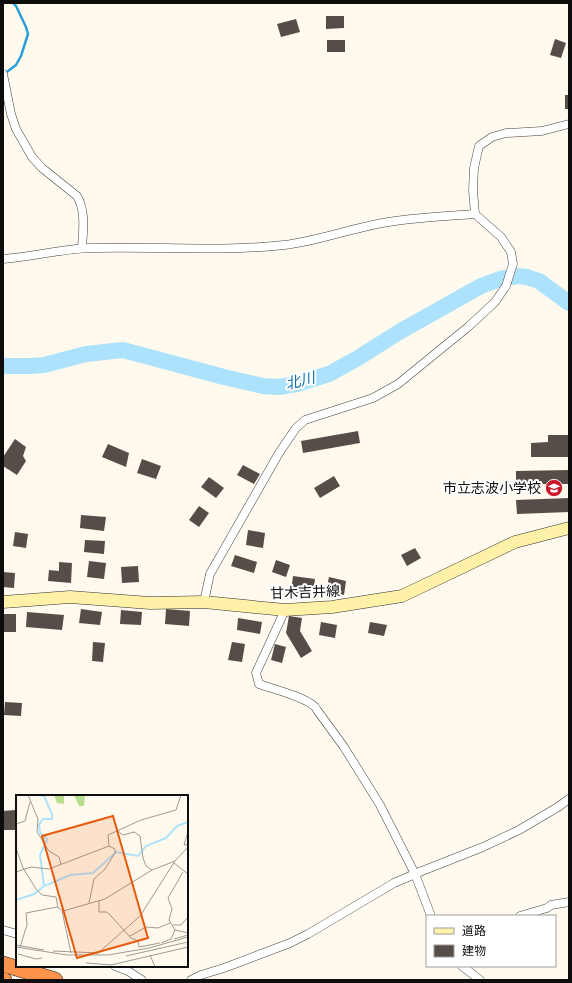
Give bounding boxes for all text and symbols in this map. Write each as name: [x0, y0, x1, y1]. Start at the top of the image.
water label: 北川: [283, 367, 319, 393]
school or university icon: 市立志波小学校: [544, 478, 564, 498]
place label: 市立志波小学校: [443, 479, 541, 497]
street label: 甘木吉井線: [270, 582, 340, 602]
inset map: [16, 795, 188, 967]
legend: [426, 915, 556, 967]
text: 道路: [462, 923, 486, 938]
text: 建物: [462, 943, 486, 958]

